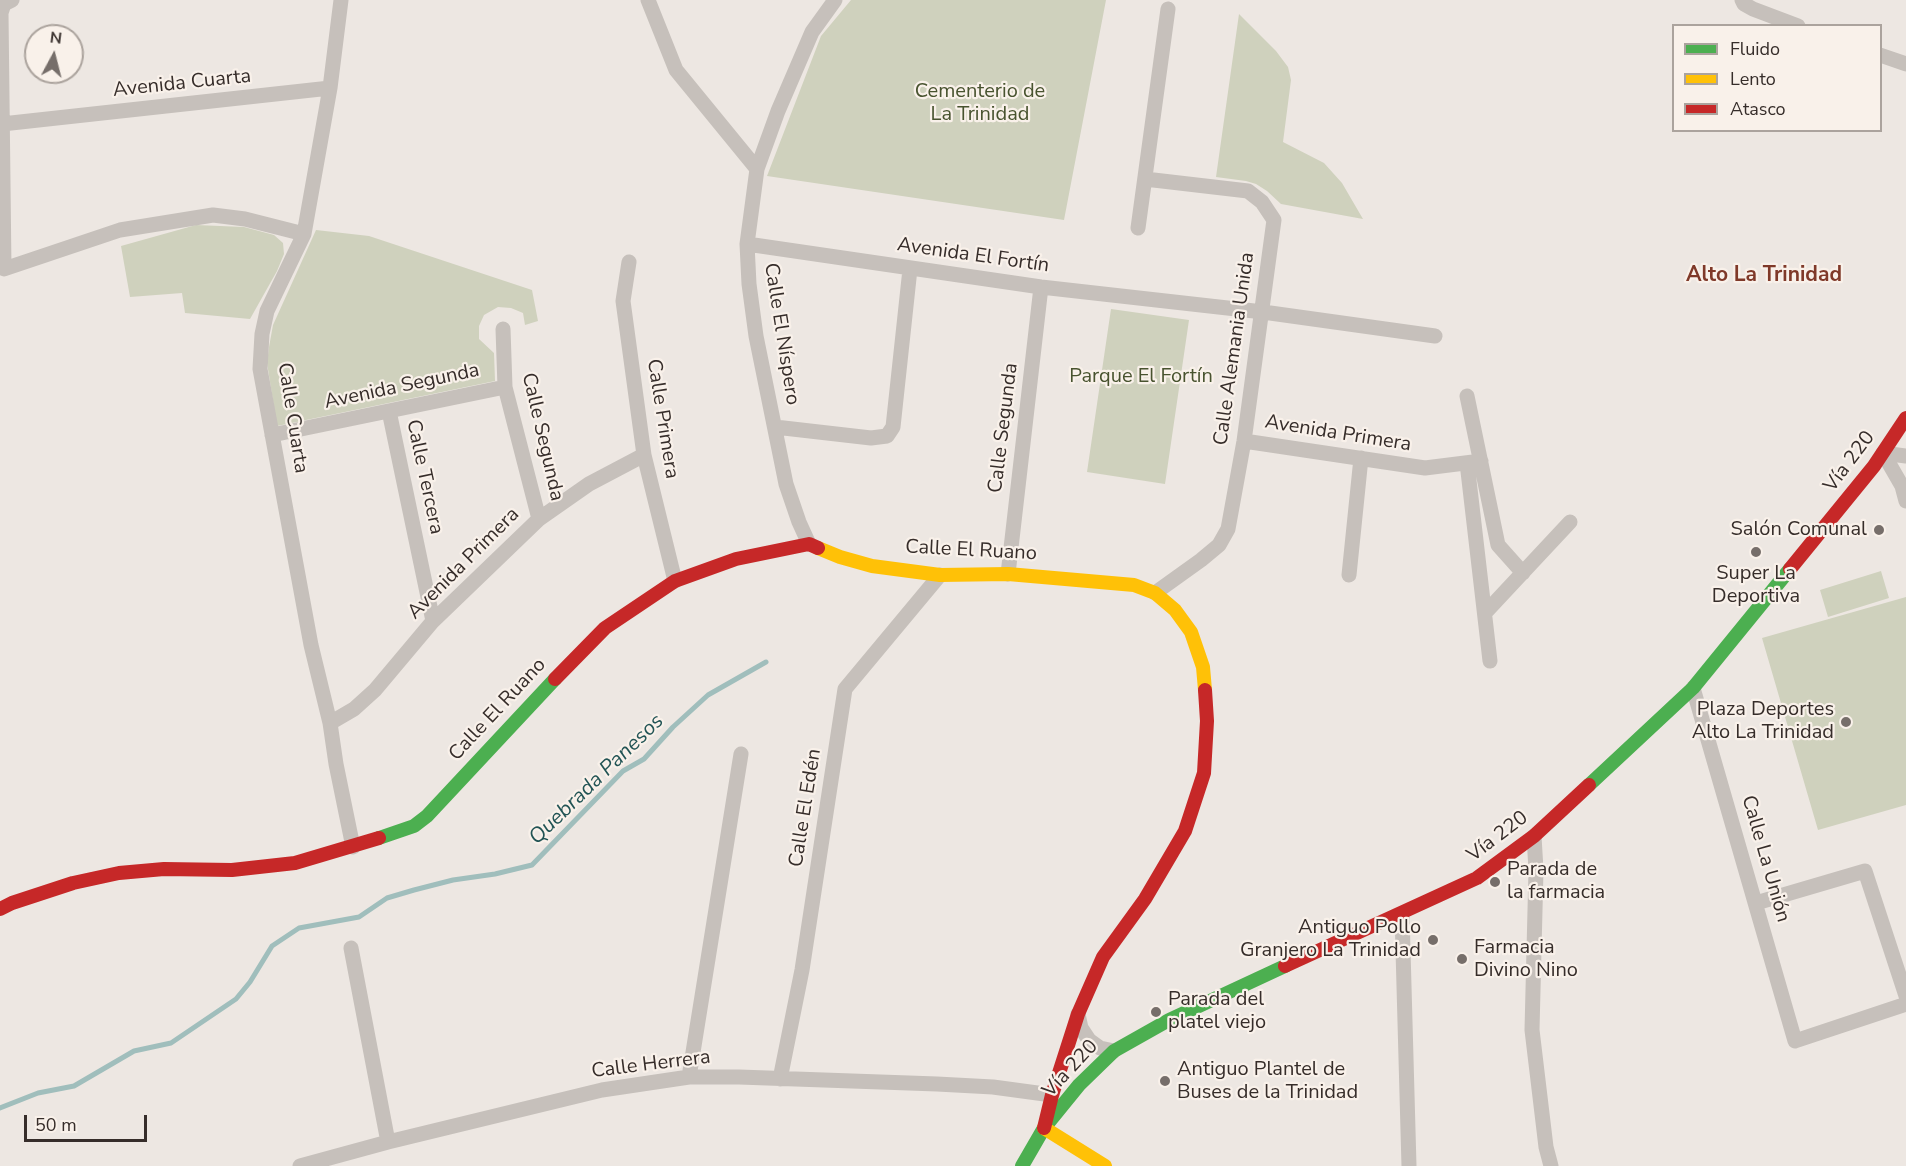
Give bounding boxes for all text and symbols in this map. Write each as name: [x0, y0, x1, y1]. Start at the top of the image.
north arrow: [24, 24, 84, 84]
legend: [1672, 24, 1882, 132]
text: N: [49, 26, 63, 50]
text: Fluido: [1730, 37, 1780, 61]
street label: Avenida Cuarta: [112, 65, 252, 103]
text: Lento: [1730, 67, 1776, 91]
park label: Cementerio de La Trinidad: [915, 80, 1045, 127]
text: Atasco: [1730, 97, 1786, 121]
street label: Avenida El Fortín: [895, 233, 1051, 279]
street label: Calle Alemania Unida: [1210, 251, 1260, 447]
street label: Calle El Níspero: [758, 261, 804, 407]
district label: Alto La Trinidad: [1686, 263, 1842, 289]
street label: Calle Primera: [641, 357, 683, 481]
street label: Avenida Segunda: [322, 359, 482, 415]
street label: Calle Cuarta: [271, 361, 313, 475]
street label: Calle Segunda: [984, 362, 1024, 494]
park label: Parque El Fortín: [1069, 365, 1213, 389]
street label: Calle Segunda: [516, 371, 568, 503]
street label: Avenida Primera: [1263, 411, 1413, 457]
street label: Calle Tercera: [400, 417, 448, 537]
street label: Vía 220: [1819, 427, 1881, 497]
street label: Avenida Primera: [403, 503, 525, 625]
place label: Salón Comunal: [1731, 518, 1867, 542]
marker: Salón Comunal: [1872, 523, 1886, 537]
street label: Calle El Ruano: [905, 536, 1037, 566]
marker: Super La Deportiva: [1749, 545, 1763, 559]
place label: Super La Deportiva: [1712, 562, 1800, 609]
street label: Calle El Ruano: [444, 654, 552, 766]
place label: Plaza Deportes Alto La Trinidad: [1692, 698, 1834, 745]
water label: Quebrada Panesos: [524, 709, 670, 851]
marker: Plaza Deportes Alto La Trinidad: [1839, 715, 1853, 729]
street label: Calle El Edén: [785, 747, 827, 869]
street label: Calle La Unión: [1735, 793, 1795, 925]
street label: Vía 220: [1463, 806, 1533, 868]
place label: Parada de la farmacia: [1507, 858, 1605, 905]
marker: Parada de la farmacia: [1488, 875, 1502, 889]
place label: Antiguo Pollo Granjero La Trinidad: [1240, 916, 1421, 963]
marker: Antiguo Pollo Granjero La Trinidad: [1426, 933, 1440, 947]
place label: Farmacia Divino Nino: [1474, 936, 1578, 983]
marker: Farmacia Divino Nino: [1455, 952, 1469, 966]
place label: Parada del platel viejo: [1168, 988, 1266, 1035]
marker: Parada del platel viejo: [1149, 1005, 1163, 1019]
street label: Vía 220: [1038, 1035, 1104, 1103]
street label: Calle Herrera: [590, 1046, 712, 1084]
place label: Antiguo Plantel de Buses de la Trinidad: [1177, 1058, 1358, 1105]
marker: Antiguo Plantel de Buses de la Trinidad: [1158, 1074, 1172, 1088]
scale bar: [27, 1103, 150, 1141]
text: 50 m: [35, 1113, 77, 1137]

